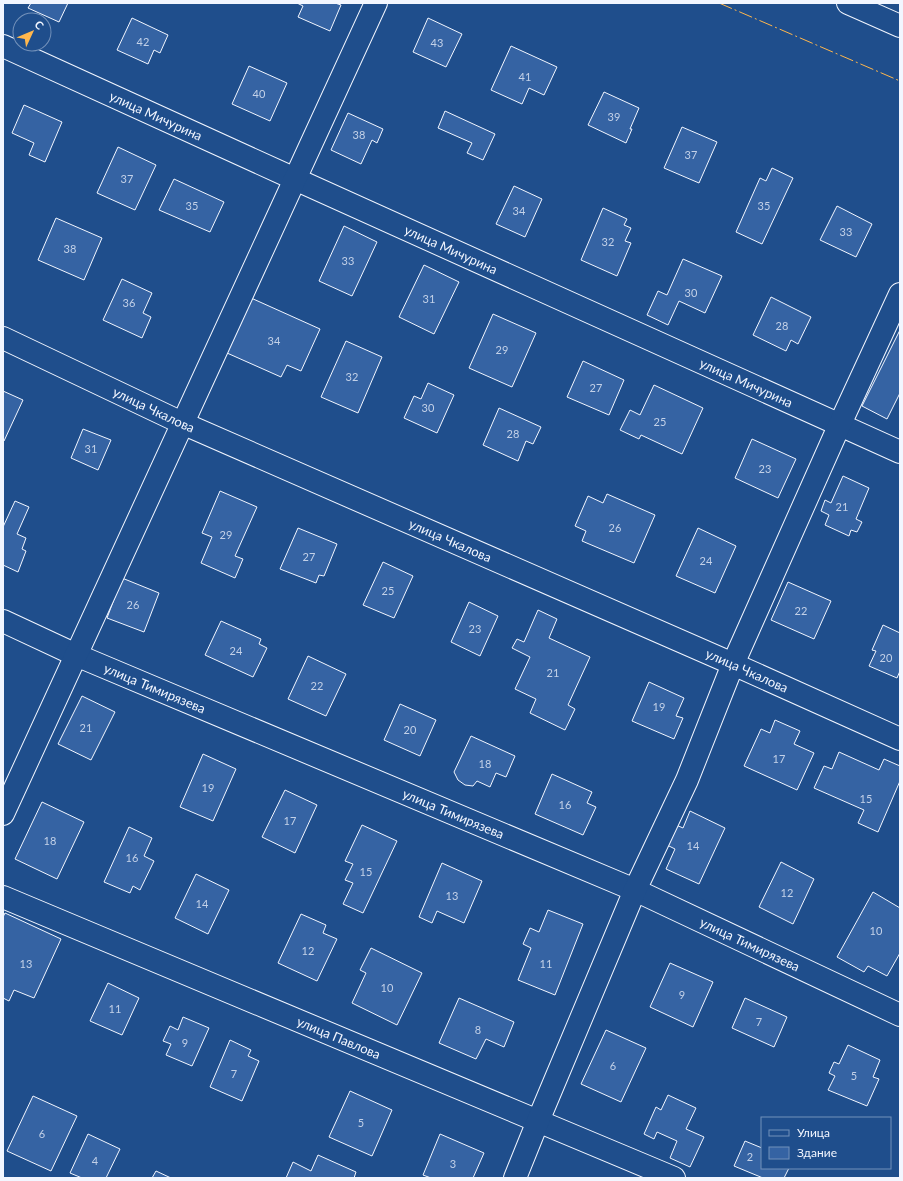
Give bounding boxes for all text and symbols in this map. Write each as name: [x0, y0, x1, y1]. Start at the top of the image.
north arrow: [12, 12, 52, 52]
text: С: [32, 18, 47, 32]
house number: 42: [137, 35, 149, 48]
house number: 43: [431, 36, 443, 49]
house number: 41: [519, 70, 531, 83]
house number: 40: [253, 87, 266, 100]
street label: улица Мичурина: [107, 88, 205, 144]
house number: 39: [608, 110, 620, 123]
house number: 38: [353, 128, 365, 141]
house number: 37: [685, 148, 697, 161]
house number: 37: [121, 172, 133, 185]
house number: 35: [186, 199, 198, 212]
house number: 35: [758, 199, 770, 212]
house number: 34: [513, 204, 526, 217]
street label: улица Мичурина: [402, 221, 500, 277]
house number: 33: [840, 225, 852, 238]
house number: 32: [602, 235, 614, 248]
house number: 38: [64, 242, 76, 255]
house number: 33: [342, 254, 354, 267]
house number: 30: [685, 286, 698, 299]
house number: 31: [423, 292, 435, 305]
house number: 36: [123, 296, 135, 309]
house number: 28: [776, 319, 788, 332]
house number: 34: [268, 334, 281, 347]
house number: 29: [496, 343, 508, 356]
street label: улица Мичурина: [697, 355, 795, 411]
house number: 32: [346, 370, 358, 383]
house number: 27: [590, 381, 602, 394]
street label: улица Чкалова: [110, 383, 197, 436]
house number: 30: [422, 401, 435, 414]
house number: 25: [654, 415, 666, 428]
house number: 28: [507, 427, 519, 440]
house number: 31: [85, 442, 97, 455]
house number: 23: [759, 462, 771, 475]
house number: 21: [836, 500, 848, 513]
street label: улица Чкалова: [407, 515, 494, 565]
house number: 26: [609, 521, 621, 534]
house number: 29: [220, 528, 232, 541]
house number: 27: [303, 550, 315, 563]
house number: 24: [700, 554, 713, 567]
house number: 25: [382, 584, 394, 597]
house number: 26: [127, 598, 139, 611]
house number: 22: [795, 604, 807, 617]
house number: 23: [469, 622, 481, 635]
house number: 24: [230, 644, 243, 657]
street label: улица Чкалова: [703, 645, 791, 696]
house number: 20: [880, 651, 893, 664]
street label: улица Тимирязева: [102, 660, 208, 717]
house number: 21: [547, 666, 559, 679]
house number: 22: [311, 679, 323, 692]
house number: 19: [653, 700, 665, 713]
house number: 21: [80, 721, 92, 734]
house number: 20: [404, 723, 417, 736]
house number: 17: [773, 752, 785, 765]
house number: 18: [479, 757, 491, 770]
house number: 19: [202, 781, 214, 794]
street label: улица Тимирязева: [400, 785, 507, 842]
house number: 15: [860, 792, 872, 805]
house number: 16: [559, 798, 571, 811]
house number: 17: [284, 814, 296, 827]
house number: 18: [44, 834, 56, 847]
house number: 14: [687, 839, 700, 852]
house number: 16: [126, 851, 138, 864]
house number: 15: [360, 865, 372, 878]
house number: 12: [781, 886, 793, 899]
house number: 13: [446, 889, 458, 902]
house number: 14: [196, 897, 209, 910]
street label: улица Тимирязева: [697, 914, 802, 975]
house number: 10: [870, 924, 883, 937]
house number: 12: [302, 944, 314, 957]
house number: 13: [20, 957, 32, 970]
house number: 11: [540, 957, 552, 970]
house number: 10: [381, 981, 394, 994]
house number: 9: [679, 988, 685, 1001]
house number: 11: [109, 1002, 121, 1015]
street label: улица Павлова: [295, 1013, 383, 1062]
house number: 7: [756, 1015, 762, 1028]
house number: 8: [475, 1023, 481, 1036]
house number: 9: [182, 1036, 188, 1049]
house number: 6: [610, 1059, 616, 1072]
house number: 7: [231, 1067, 237, 1080]
house number: 5: [851, 1069, 857, 1082]
house number: 5: [358, 1116, 364, 1129]
legend: [761, 1117, 891, 1169]
text: Улица: [797, 1125, 830, 1140]
house number: 6: [39, 1127, 45, 1140]
text: Здание: [797, 1145, 837, 1160]
house number: 2: [747, 1150, 753, 1163]
house number: 4: [92, 1154, 99, 1167]
house number: 3: [450, 1157, 456, 1170]

